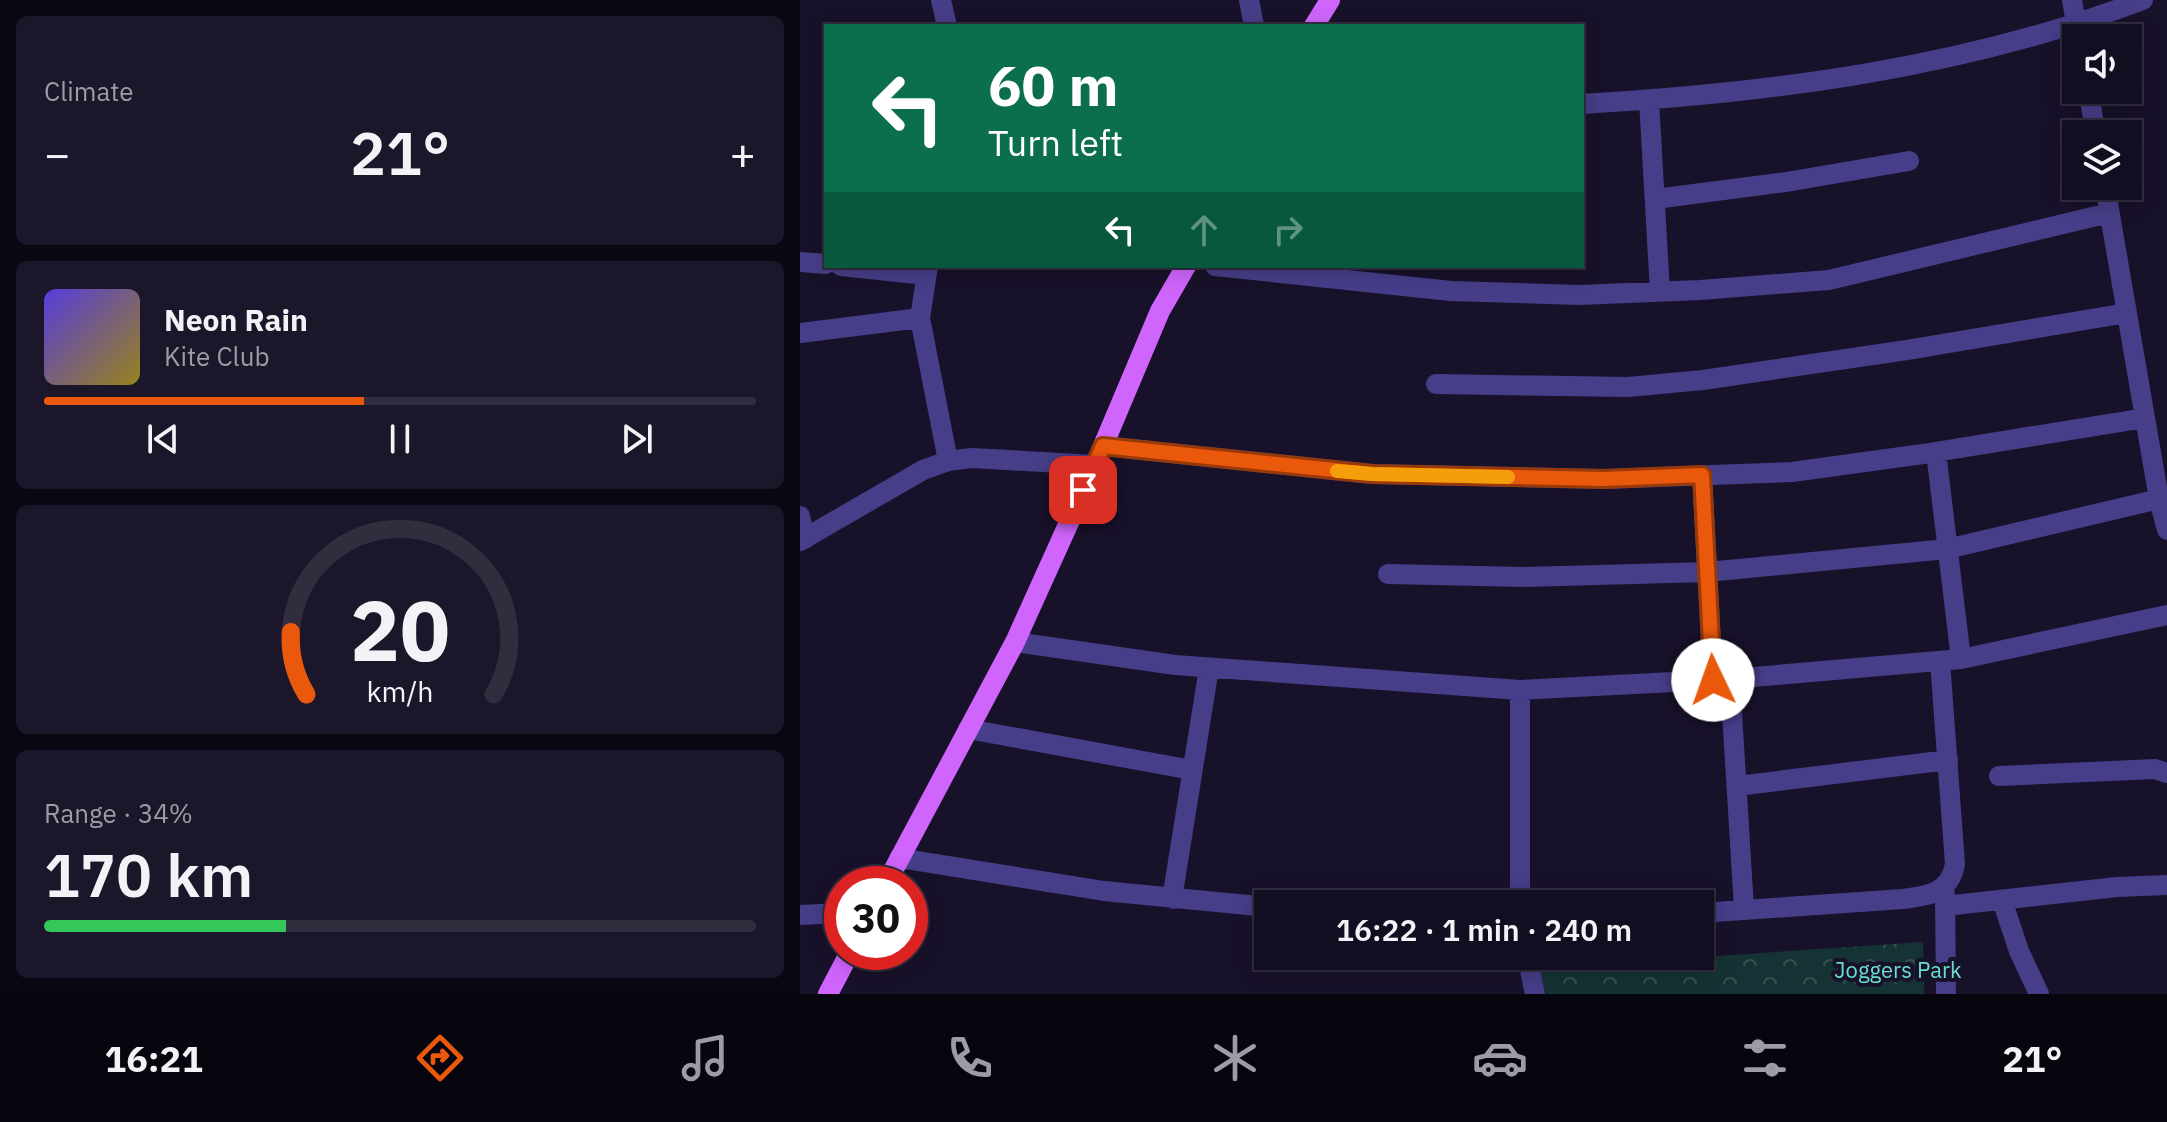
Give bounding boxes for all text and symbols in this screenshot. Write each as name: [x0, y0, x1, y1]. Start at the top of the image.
map controls: [2062, 24, 2142, 200]
button: sound: [2062, 24, 2142, 104]
text: 60 m: [988, 49, 1118, 121]
icon: left: [856, 56, 960, 160]
text: Climate: [44, 74, 134, 108]
text: 21°: [350, 113, 450, 192]
text: Turn left: [988, 119, 1123, 166]
button: layers: [2062, 120, 2142, 200]
text: −: [44, 125, 70, 182]
text: +: [730, 125, 756, 182]
icon: left: [1098, 208, 1142, 252]
icon: ahead: [1182, 208, 1226, 252]
icon: right: [1266, 208, 1310, 252]
text: Neon Rain: [164, 300, 308, 339]
text: Kite Club: [164, 339, 269, 373]
icon: previous: [141, 417, 185, 461]
icon: pause: [378, 417, 422, 461]
icon: next: [615, 417, 659, 461]
pin: [1049, 456, 1117, 524]
icon: arrive: [1061, 468, 1105, 512]
text: 20: [350, 576, 450, 684]
position arrow: [1671, 638, 1755, 722]
text: km/h: [366, 673, 434, 710]
text: Range · 34%: [44, 796, 193, 830]
text: 170 km: [44, 835, 253, 914]
speed limit sign: 30: [824, 866, 928, 970]
text: 16:22 · 1 min · 240 m: [1336, 910, 1632, 949]
park label: Joggers Park: [1834, 955, 1962, 984]
icon: directions: [412, 1030, 468, 1086]
icon: music: [677, 1030, 733, 1086]
icon: phone: [942, 1030, 998, 1086]
icon: climate: [1207, 1030, 1263, 1086]
icon: car: [1472, 1030, 1528, 1086]
icon: filters: [1737, 1030, 1793, 1086]
text: 16:21: [105, 1035, 203, 1082]
text: 21°: [2002, 1035, 2062, 1082]

